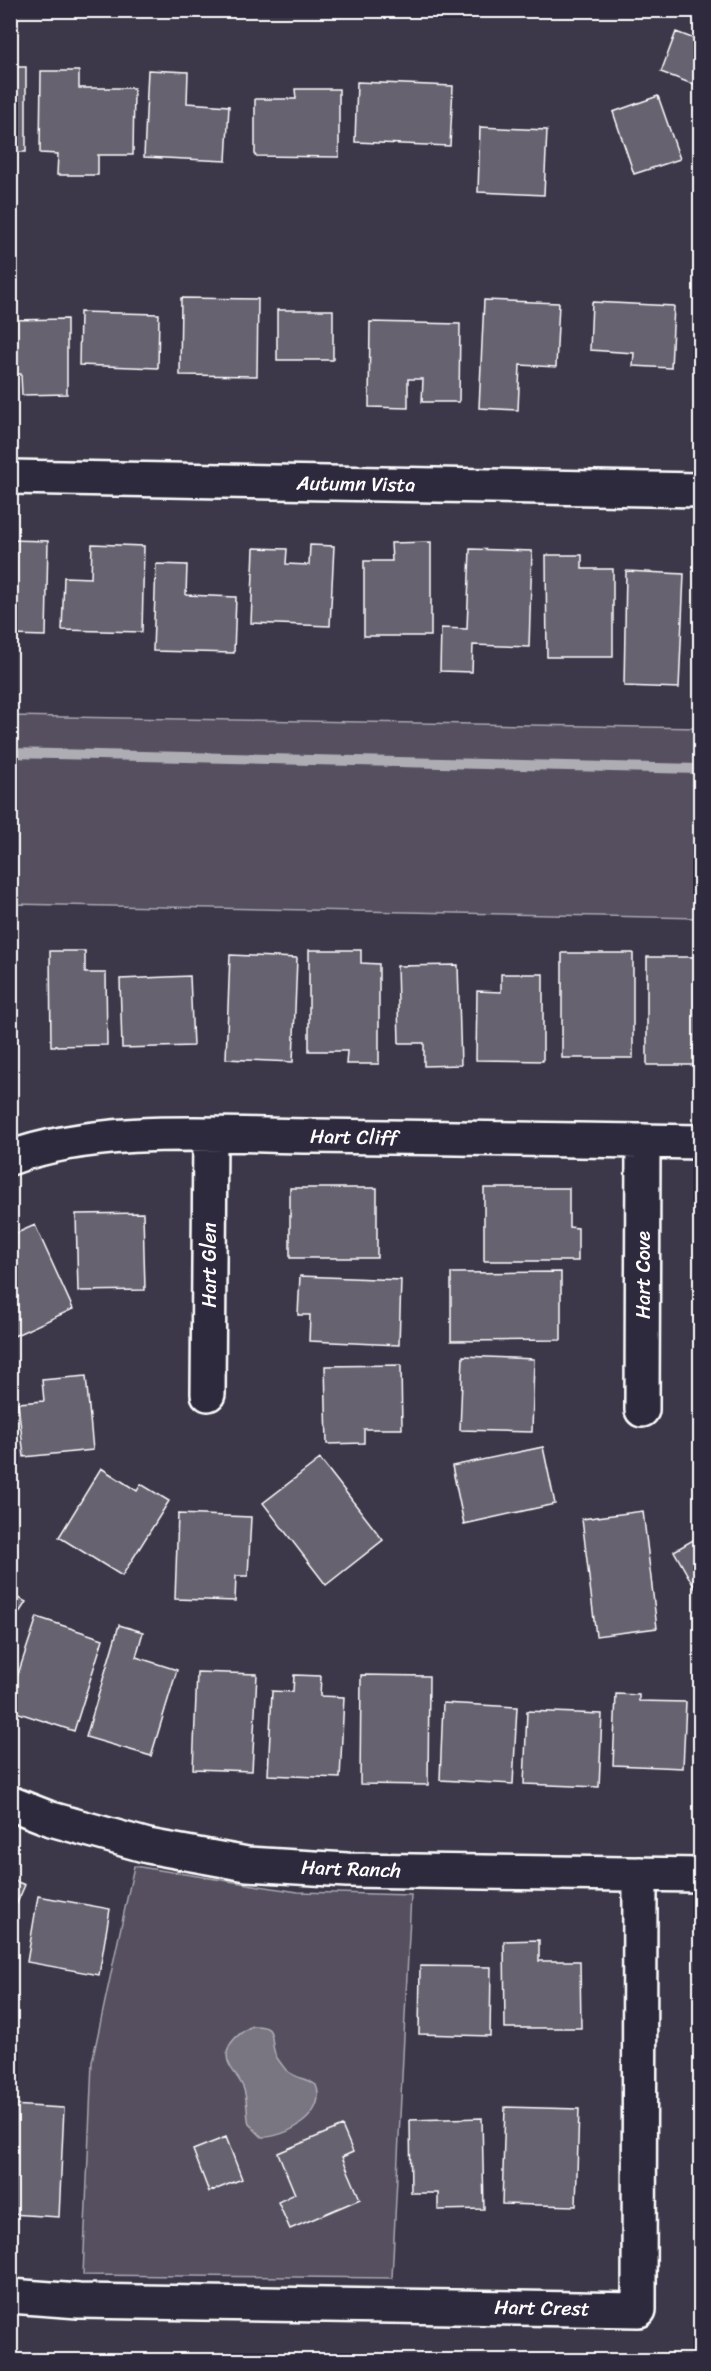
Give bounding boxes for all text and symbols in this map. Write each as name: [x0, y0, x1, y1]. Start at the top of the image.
street label: Autumn Vista: [295, 465, 416, 503]
street label: Hart Cliff: [310, 1119, 401, 1155]
street label: Hart Glen: [192, 1222, 227, 1308]
street label: Hart Cove: [626, 1231, 661, 1319]
street label: Hart Ranch: [300, 1850, 402, 1888]
street label: Hart Crest: [494, 2290, 590, 2326]

